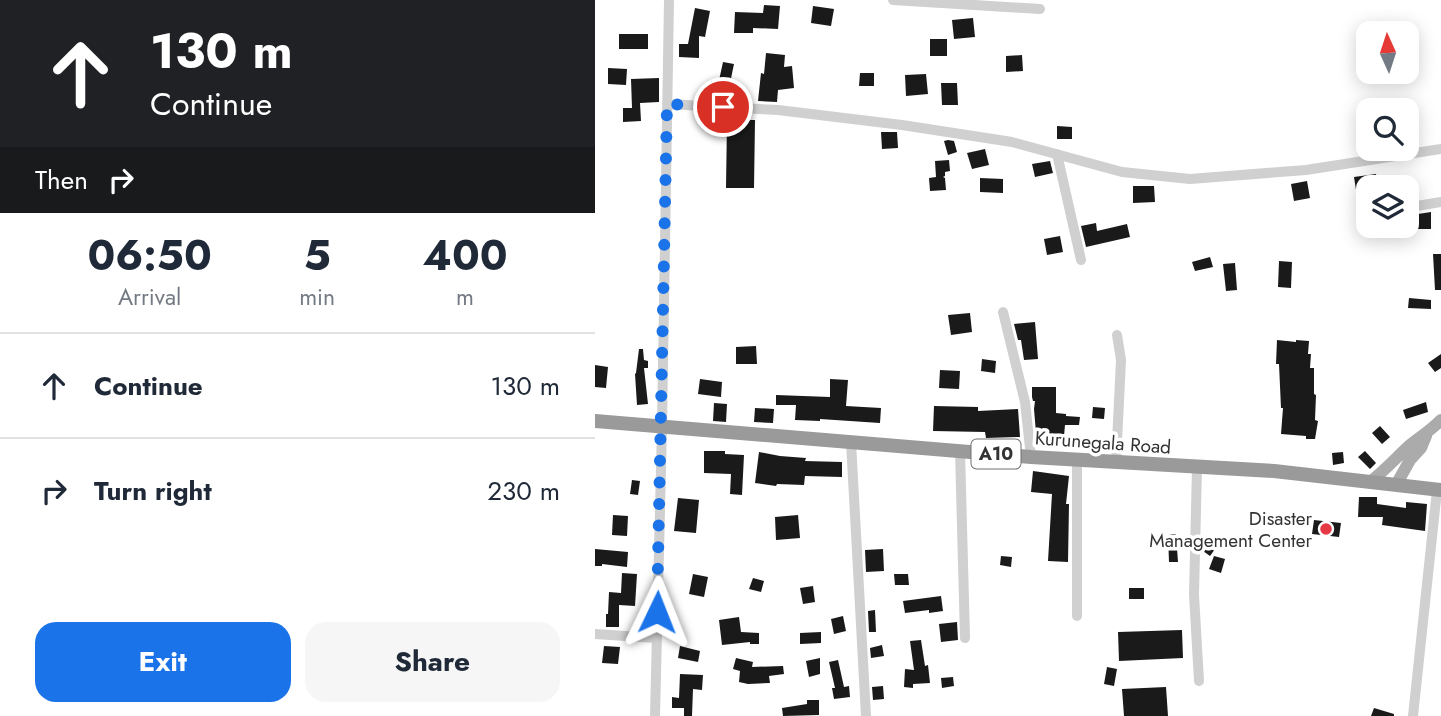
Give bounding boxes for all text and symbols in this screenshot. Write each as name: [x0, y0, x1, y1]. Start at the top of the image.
text: 130 m: [150, 16, 293, 86]
north arrow: [1356, 21, 1419, 84]
map controls: [1356, 21, 1419, 238]
icon: ahead: [35, 28, 126, 119]
pin: [693, 77, 753, 137]
text: Continue: [150, 81, 272, 127]
icon: arrive: [704, 88, 742, 126]
button: search: [1356, 98, 1419, 161]
text: Then: [35, 161, 88, 199]
icon: right: [102, 161, 140, 199]
button: layers: [1356, 175, 1419, 238]
text: 06:50: [87, 225, 212, 286]
text: 5: [304, 225, 331, 286]
text: 400: [423, 225, 508, 286]
text: Arrival: [118, 280, 181, 314]
text: min: [299, 280, 335, 314]
text: m: [456, 280, 474, 314]
icon: ahead: [35, 367, 73, 405]
text: Continue: [94, 367, 203, 405]
text: 130 m: [490, 367, 560, 405]
street label: Kurunegala Road: [1034, 424, 1172, 461]
road number: A10: [971, 440, 1021, 468]
icon: right: [35, 472, 73, 510]
text: Turn right: [94, 472, 212, 510]
text: 230 m: [487, 472, 560, 510]
place label: Disaster Management Center: [1149, 505, 1312, 554]
marker: Disaster Management Center: [1318, 521, 1334, 537]
position arrow: [620, 575, 694, 649]
button: Exit: [35, 622, 291, 702]
button: Share: [305, 622, 560, 702]

